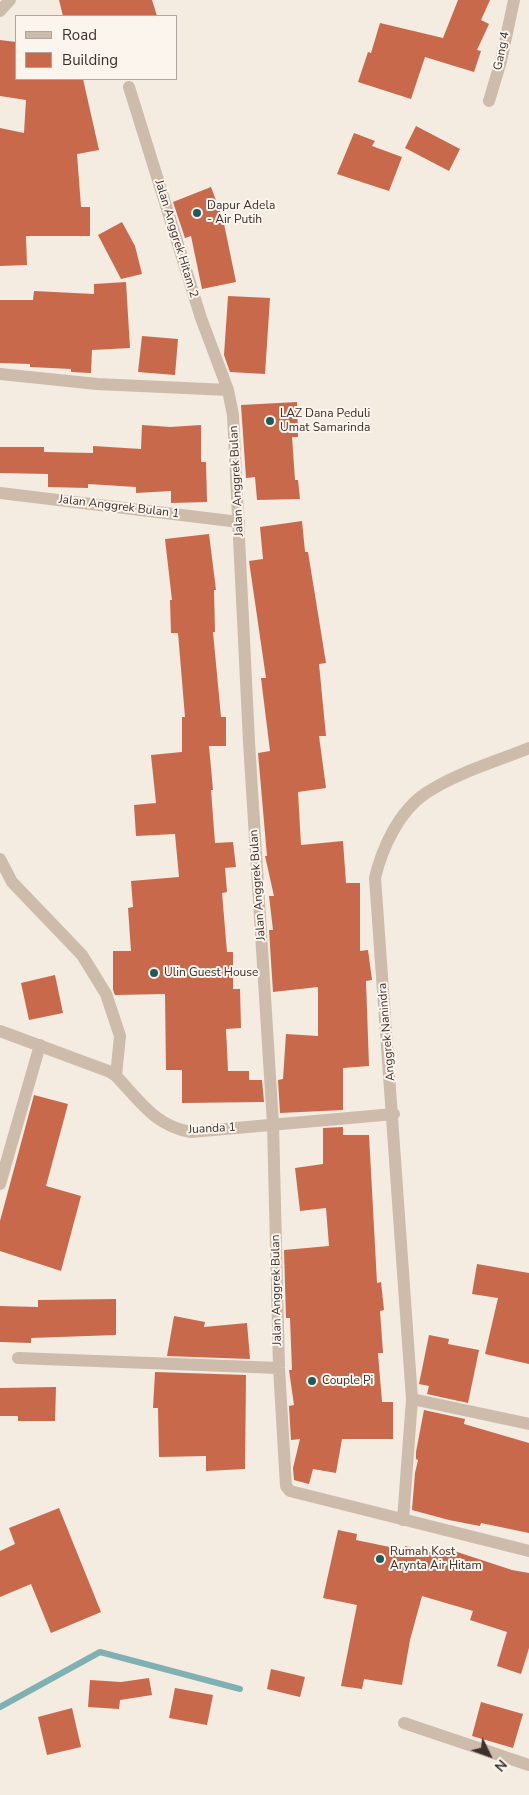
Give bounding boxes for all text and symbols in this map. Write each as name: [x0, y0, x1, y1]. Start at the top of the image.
legend: [15, 15, 178, 80]
text: Road: [62, 25, 97, 45]
street label: Gang 4: [491, 30, 513, 72]
text: Building: [62, 50, 118, 70]
street label: Jalan Anggrek Hitam 2: [151, 178, 201, 300]
place label: Dapur Adela - Air Putih: [207, 199, 275, 227]
marker: Dapur Adela - Air Putih: [191, 207, 203, 219]
place label: LAZ Dana Peduli Umat Samarinda: [280, 407, 370, 435]
marker: LAZ Dana Peduli Umat Samarinda: [264, 415, 276, 427]
street label: Jalan Anggrek Bulan: [227, 425, 247, 537]
street label: Jalan Anggrek Bulan 1: [58, 492, 180, 522]
street label: Jalan Anggrek Bulan: [247, 829, 269, 941]
place label: Ulin Guest House: [164, 966, 258, 980]
marker: Ulin Guest House: [148, 967, 160, 979]
street label: Anggrek Nanindra: [376, 982, 398, 1082]
street label: Juanda 1: [188, 1121, 236, 1137]
street label: Jalan Anggrek Bulan: [269, 1234, 285, 1346]
place label: Couple Pi: [322, 1374, 373, 1388]
marker: Couple Pi: [306, 1375, 318, 1387]
place label: Rumah Kost Arynta Air Hitam: [390, 1545, 482, 1573]
marker: Rumah Kost Arynta Air Hitam: [374, 1553, 386, 1565]
north arrow: [464, 1730, 514, 1780]
text: N: [490, 1755, 511, 1776]

